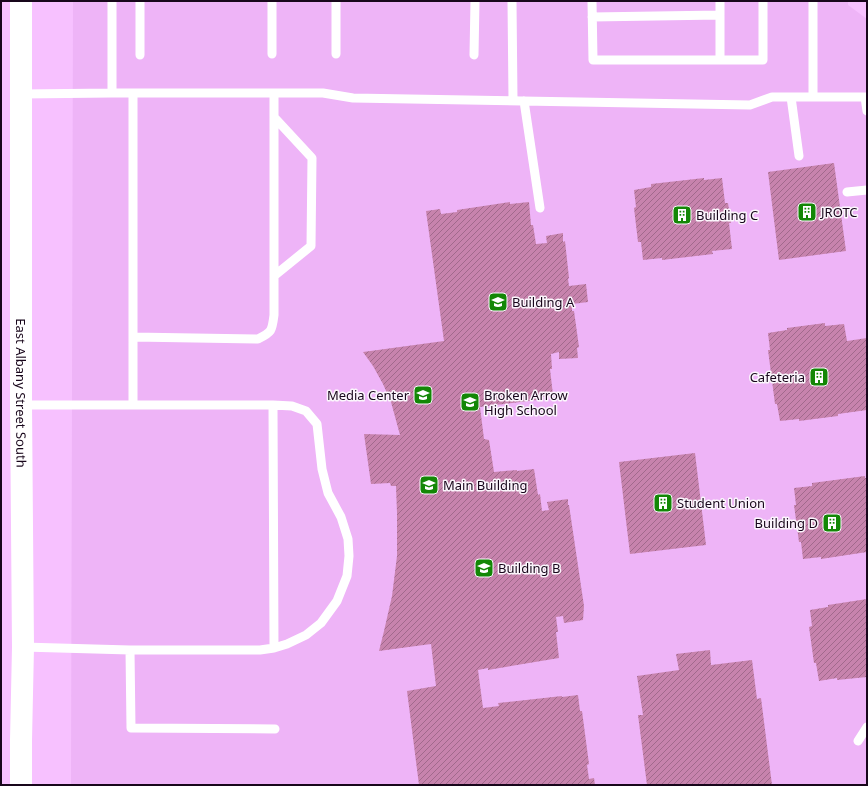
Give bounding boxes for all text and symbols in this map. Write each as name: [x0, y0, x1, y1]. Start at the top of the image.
building icon: JROTC: [796, 201, 818, 223]
place label: JROTC: [819, 203, 858, 221]
building icon: Building C: [671, 204, 693, 226]
place label: Building C: [696, 206, 758, 224]
school or university icon: Building A: [487, 291, 509, 313]
place label: Building A: [512, 293, 575, 311]
street label: East Albany Street South: [12, 318, 31, 468]
building icon: Cafeteria: [808, 366, 830, 388]
place label: Cafeteria: [750, 368, 805, 386]
school or university icon: Media Center: [412, 384, 434, 406]
place label: Media Center: [327, 386, 410, 404]
place label: Broken Arrow High School: [484, 386, 569, 419]
school or university icon: Broken Arrow High School: [459, 391, 481, 413]
school or university icon: Main Building: [418, 474, 440, 496]
place label: Main Building: [443, 476, 527, 494]
building icon: Student Union: [652, 492, 674, 514]
place label: Student Union: [677, 494, 765, 512]
building icon: Building D: [821, 512, 843, 534]
place label: Building D: [755, 514, 818, 532]
school or university icon: Building B: [473, 557, 495, 579]
place label: Building B: [498, 559, 560, 577]

